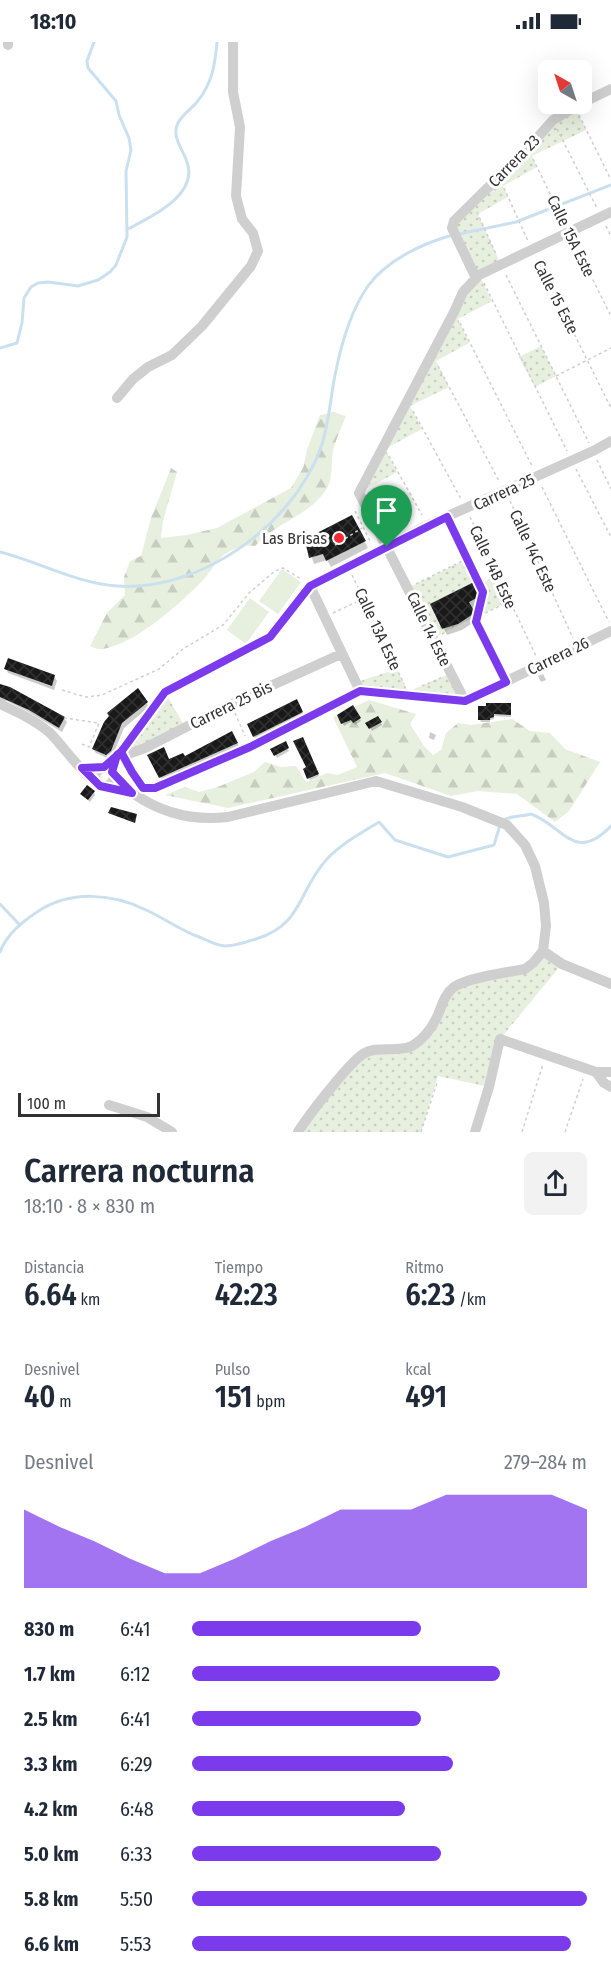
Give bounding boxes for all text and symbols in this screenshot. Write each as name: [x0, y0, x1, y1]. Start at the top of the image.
text: 18:10: [30, 8, 77, 35]
north arrow: [538, 60, 592, 114]
map controls: [538, 60, 592, 114]
street label: Carrera 23: [484, 131, 544, 191]
street label: Calle 15A Este: [543, 192, 599, 280]
street label: Calle 15 Este: [529, 257, 583, 337]
street label: Carrera 25: [470, 470, 538, 514]
pin: [361, 485, 412, 547]
icon: arrive: [370, 494, 403, 527]
street label: Calle 14C Este: [506, 507, 560, 595]
street label: Calle 14B Este: [466, 522, 521, 612]
place label: Las Brisas: [262, 529, 327, 548]
marker: Las Brisas: [332, 531, 346, 545]
street label: Calle 13A Este: [351, 585, 405, 673]
street label: Calle 14 Este: [403, 589, 455, 669]
street label: Carrera 26: [524, 633, 592, 679]
street label: Carrera 25 Bis: [187, 677, 275, 733]
scale bar: [18, 1090, 160, 1118]
text: 100 m: [27, 1094, 66, 1113]
text: Carrera nocturna: [24, 1151, 255, 1191]
button: share: [524, 1152, 587, 1215]
text: 18:10 · 8 × 830 m: [24, 1194, 155, 1218]
text: Distancia: [24, 1258, 84, 1277]
text: Tiempo: [215, 1258, 263, 1277]
text: Ritmo: [405, 1258, 444, 1277]
text: 6.64: [24, 1277, 77, 1313]
text: 42:23: [215, 1277, 278, 1313]
text: 6:23: [405, 1277, 455, 1313]
text: km: [77, 1290, 100, 1309]
text: /km: [455, 1290, 486, 1309]
text: Desnivel: [24, 1360, 80, 1379]
text: Pulso: [215, 1360, 250, 1379]
text: kcal: [405, 1360, 431, 1379]
text: 40: [24, 1379, 55, 1415]
text: 151: [215, 1379, 253, 1415]
text: 491: [405, 1379, 447, 1415]
text: m: [55, 1392, 71, 1411]
text: bpm: [253, 1392, 286, 1411]
text: Desnivel: [24, 1450, 94, 1474]
text: 279–284 m: [504, 1450, 587, 1474]
text: 830 m: [24, 1617, 74, 1641]
text: 6:41: [120, 1617, 150, 1641]
text: 1.7 km: [24, 1662, 75, 1686]
text: 6:12: [120, 1662, 150, 1686]
text: 2.5 km: [24, 1707, 77, 1731]
text: 6:41: [120, 1707, 150, 1731]
text: 3.3 km: [24, 1752, 77, 1776]
text: 6:29: [120, 1752, 153, 1776]
text: 4.2 km: [24, 1797, 78, 1821]
text: 6:48: [120, 1797, 154, 1821]
text: 5.0 km: [24, 1842, 79, 1866]
text: 6:33: [120, 1842, 152, 1866]
text: 5.8 km: [24, 1887, 79, 1911]
text: 5:50: [120, 1887, 153, 1911]
text: 6.6 km: [24, 1932, 79, 1956]
text: 5:53: [120, 1932, 152, 1956]

